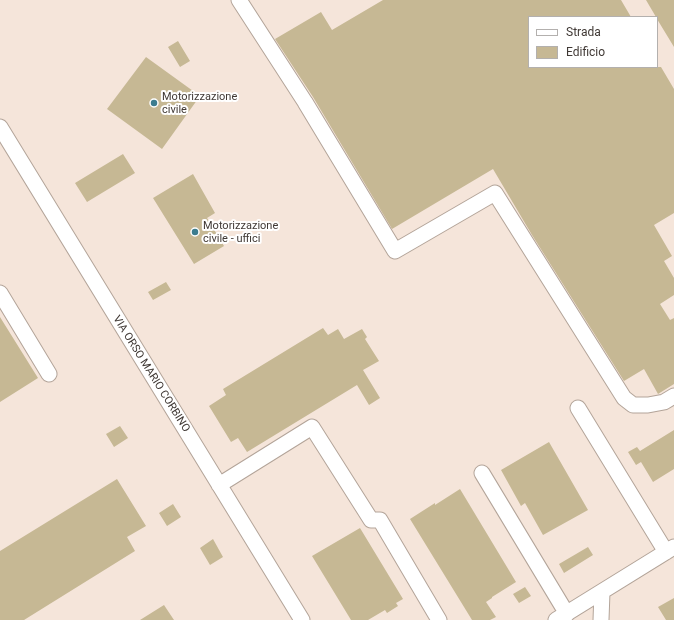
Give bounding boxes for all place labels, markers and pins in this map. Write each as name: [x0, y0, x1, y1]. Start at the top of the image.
place label: Motorizzazione civile: [162, 90, 237, 116]
marker: Motorizzazione civile: [149, 98, 159, 108]
place label: Motorizzazione civile - uffici: [203, 219, 278, 245]
marker: Motorizzazione civile - uffici: [190, 227, 200, 237]

